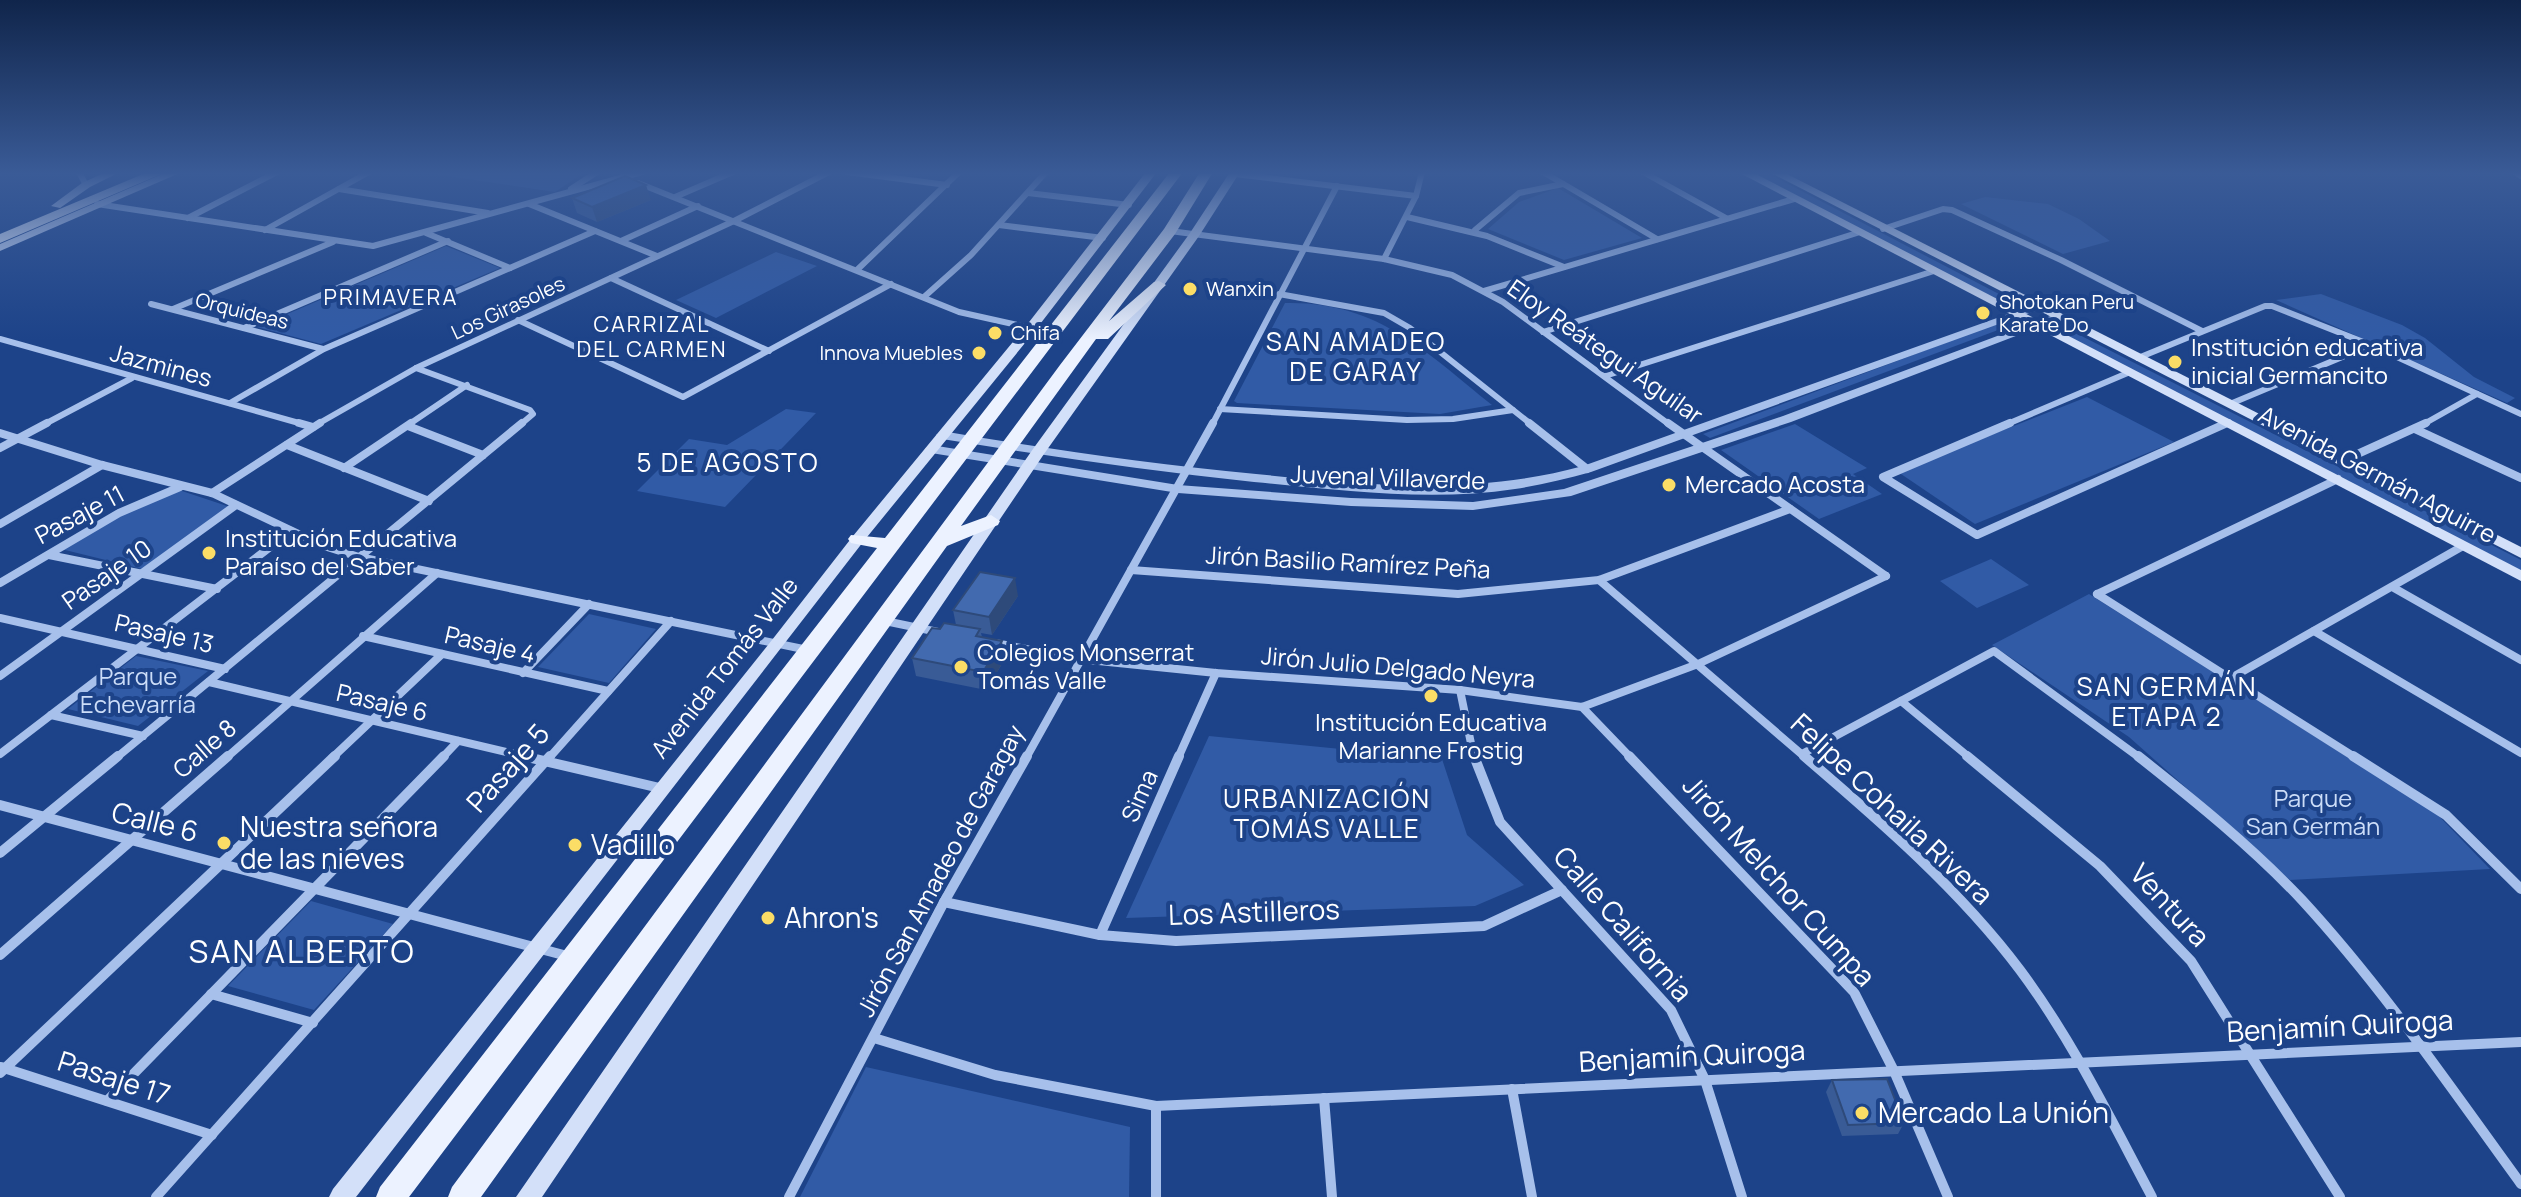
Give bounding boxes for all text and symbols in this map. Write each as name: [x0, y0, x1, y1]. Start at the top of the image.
street label: Los Girasoles: [447, 269, 569, 346]
street label: Eloy Reátegui Aguilar: [1502, 271, 1710, 431]
place label: Wanxin: [1206, 275, 1274, 302]
marker: Wanxin: [1181, 280, 1199, 298]
district label: PRIMAVERA: [324, 282, 458, 312]
street label: Orquideas: [193, 286, 291, 335]
place label: Shotokan Peru Karate Do: [1999, 288, 2134, 338]
marker: Shotokan Peru Karate Do: [1974, 304, 1992, 322]
district label: CARRIZAL DEL CARMEN: [576, 309, 728, 364]
place label: Chifa: [1011, 319, 1060, 346]
district label: SAN AMADEO DE GARAY: [1266, 323, 1446, 389]
marker: Chifa: [986, 324, 1004, 342]
place label: Institución educativa inicial Germancito: [2191, 330, 2423, 391]
street label: Jazmines: [107, 335, 216, 394]
place label: Innova Muebles: [819, 339, 963, 366]
marker: Innova Muebles: [970, 344, 988, 362]
marker: Institución educativa inicial Germancito: [2166, 353, 2184, 371]
street label: Avenida Germán Aguirre: [2253, 397, 2502, 550]
district label: 5 DE AGOSTO: [636, 444, 820, 480]
street label: Juvenal Villaverde: [1290, 457, 1486, 496]
place label: Mercado Acosta: [1685, 467, 1865, 500]
street label: Pasaje 11: [29, 476, 130, 551]
marker: Mercado Acosta: [1660, 476, 1678, 494]
place label: Institución Educativa Paraíso del Saber: [225, 521, 457, 582]
street label: Pasaje 10: [55, 531, 157, 617]
street label: Jirón Basilio Ramírez Peña: [1205, 538, 1491, 585]
marker: Institución Educativa Paraíso del Saber: [200, 544, 218, 562]
street label: Avenida Tomás Valle: [643, 570, 805, 765]
street label: Pasaje 13: [112, 605, 217, 660]
street label: Pasaje 4: [442, 617, 539, 670]
place label: Colegios Monserrat Tomás Valle: [977, 635, 1194, 696]
street label: Jirón Julio Delgado Neyra: [1260, 638, 1536, 695]
marker: Colegios Monserrat Tomás Valle: [952, 658, 970, 676]
park label: Parque Echevarría: [80, 659, 196, 720]
district label: SAN GERMÁN ETAPA 2: [2076, 668, 2258, 734]
street label: Pasaje 6: [333, 675, 431, 728]
marker: Institución Educativa Marianne Frostig: [1422, 687, 1440, 705]
street label: Felipe Cohaila Rivera: [1783, 704, 2002, 912]
place label: Institución Educativa Marianne Frostig: [1315, 705, 1547, 766]
street label: Calle 8: [165, 711, 243, 785]
street label: Pasaje 5: [457, 715, 557, 820]
street label: Jirón San Amadeo de Garagay: [849, 718, 1031, 1022]
street label: Sima: [1113, 764, 1165, 827]
street label: Jirón Melchor Cumpa: [1675, 767, 1885, 994]
district label: URBANIZACIÓN TOMÁS VALLE: [1223, 780, 1431, 846]
park label: Parque San Germán: [2246, 781, 2380, 842]
street label: Calle 6: [108, 792, 203, 850]
place label: Nuestra señora de las nieves: [240, 807, 438, 877]
place label: Vadillo: [591, 825, 675, 863]
marker: Nuestra señora de las nieves: [215, 834, 233, 852]
marker: Vadillo: [566, 836, 584, 854]
street label: Calle California: [1546, 838, 1702, 1009]
street label: Ventura: [2122, 855, 2219, 954]
street label: Los Astilleros: [1168, 889, 1340, 933]
place label: Ahron's: [784, 898, 879, 936]
marker: Ahron's: [759, 909, 777, 927]
district label: SAN ALBERTO: [188, 929, 416, 973]
street label: Benjamín Quiroga: [2226, 1000, 2454, 1050]
street label: Benjamín Quiroga: [1578, 1030, 1806, 1080]
street label: Pasaje 17: [53, 1041, 175, 1113]
place label: Mercado La Unión: [1878, 1093, 2109, 1131]
marker: Mercado La Unión: [1853, 1104, 1871, 1122]

